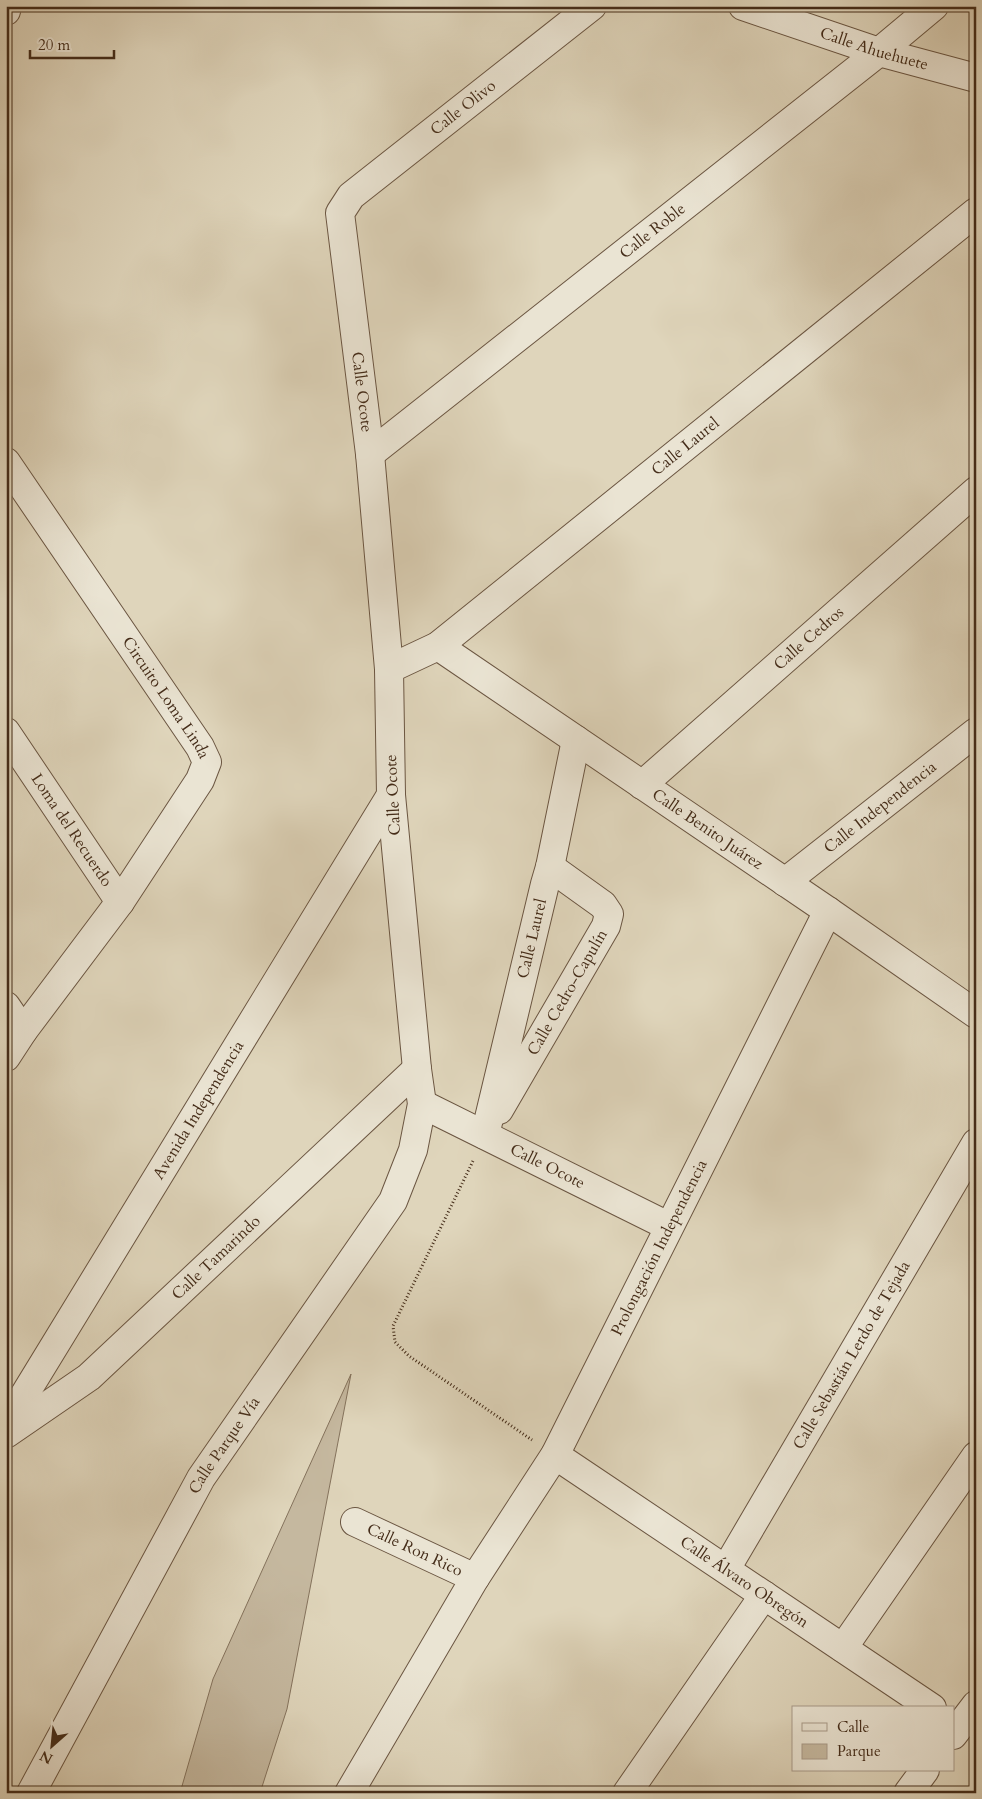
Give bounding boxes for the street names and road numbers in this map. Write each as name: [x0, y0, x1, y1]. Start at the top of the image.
street label: Calle Ahuehuete: [817, 22, 931, 76]
street label: Calle Olivo: [426, 75, 501, 140]
street label: Calle Roble: [615, 198, 690, 264]
street label: Calle Ocote: [346, 350, 378, 434]
street label: Calle Laurel: [647, 412, 724, 481]
street label: Calle Cedros: [769, 601, 848, 675]
street label: Circuito Loma Linda: [117, 632, 215, 762]
street label: Calle Ocote: [380, 754, 406, 836]
street label: Calle Independencia: [819, 756, 941, 858]
street label: Loma del Recuerdo: [26, 769, 118, 891]
street label: Calle Benito Juárez: [648, 784, 768, 875]
street label: Calle Laurel: [512, 896, 552, 981]
street label: Calle Cedro-Capulín: [522, 925, 613, 1060]
street label: Avenida Independencia: [148, 1037, 249, 1184]
street label: Calle Ocote: [506, 1138, 589, 1194]
street label: Prolongación Independencia: [606, 1156, 713, 1339]
street label: Calle Tamarindo: [167, 1210, 266, 1305]
street label: Calle Sebastián Lerdo de Tejada: [788, 1257, 915, 1453]
street label: Calle Parque Vía: [183, 1392, 265, 1498]
street label: Calle Ron Rico: [363, 1518, 467, 1582]
street label: Calle Álvaro Obregón: [676, 1531, 813, 1633]

